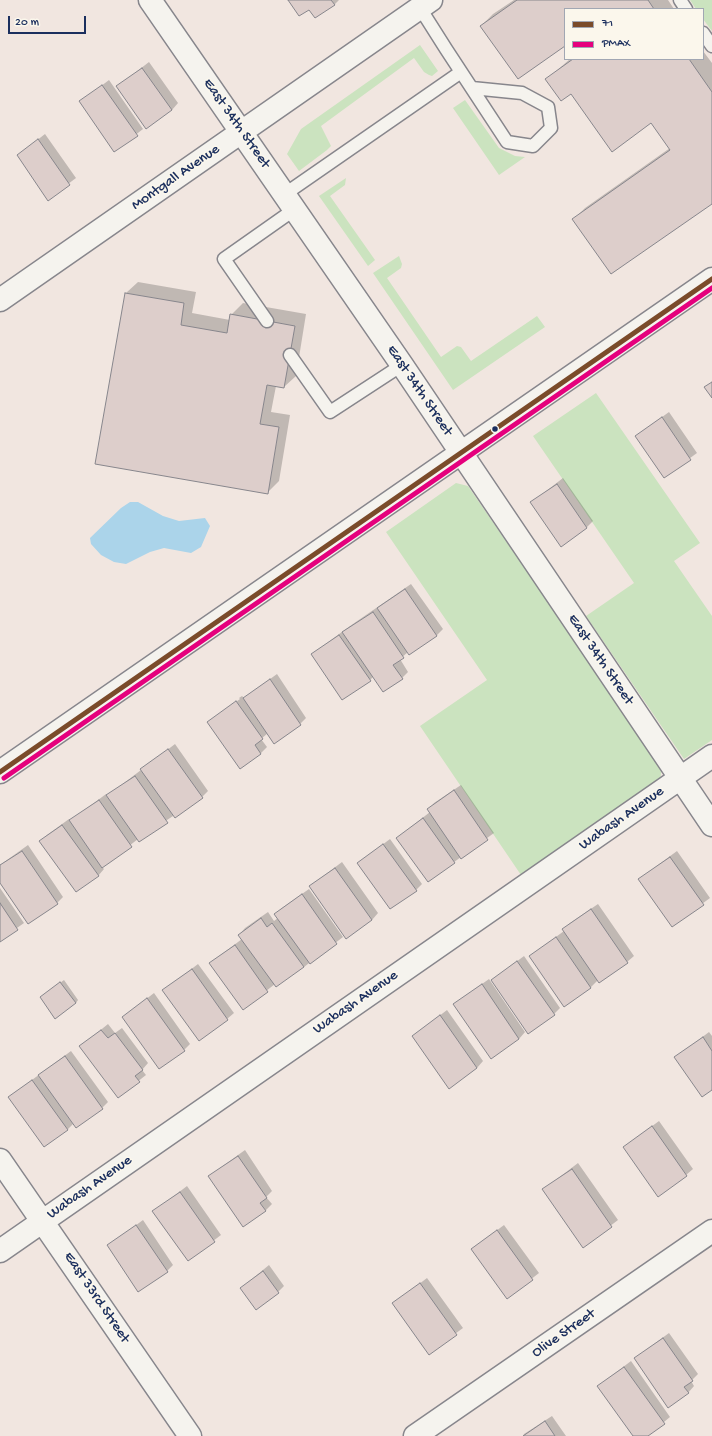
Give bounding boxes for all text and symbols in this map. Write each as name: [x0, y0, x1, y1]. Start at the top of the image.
scale bar: [10, 8, 88, 34]
legend: [564, 8, 704, 60]
text: 20 m: [15, 16, 39, 30]
text: 71: [602, 17, 613, 31]
text: PMAX: [602, 37, 630, 51]
street label: East 34th Street: [198, 76, 274, 172]
street label: Montgall Avenue: [128, 141, 224, 215]
street label: East 34th Street: [382, 342, 456, 440]
unlabelled marker: [490, 424, 500, 434]
street label: East 34th Street: [563, 611, 637, 709]
street label: Wabash Avenue: [576, 783, 668, 855]
street label: Wabash Avenue: [310, 967, 402, 1039]
street label: Wabash Avenue: [44, 1152, 136, 1224]
street label: East 33rd Street: [59, 1249, 133, 1347]
street label: Olive Street: [529, 1306, 599, 1362]

